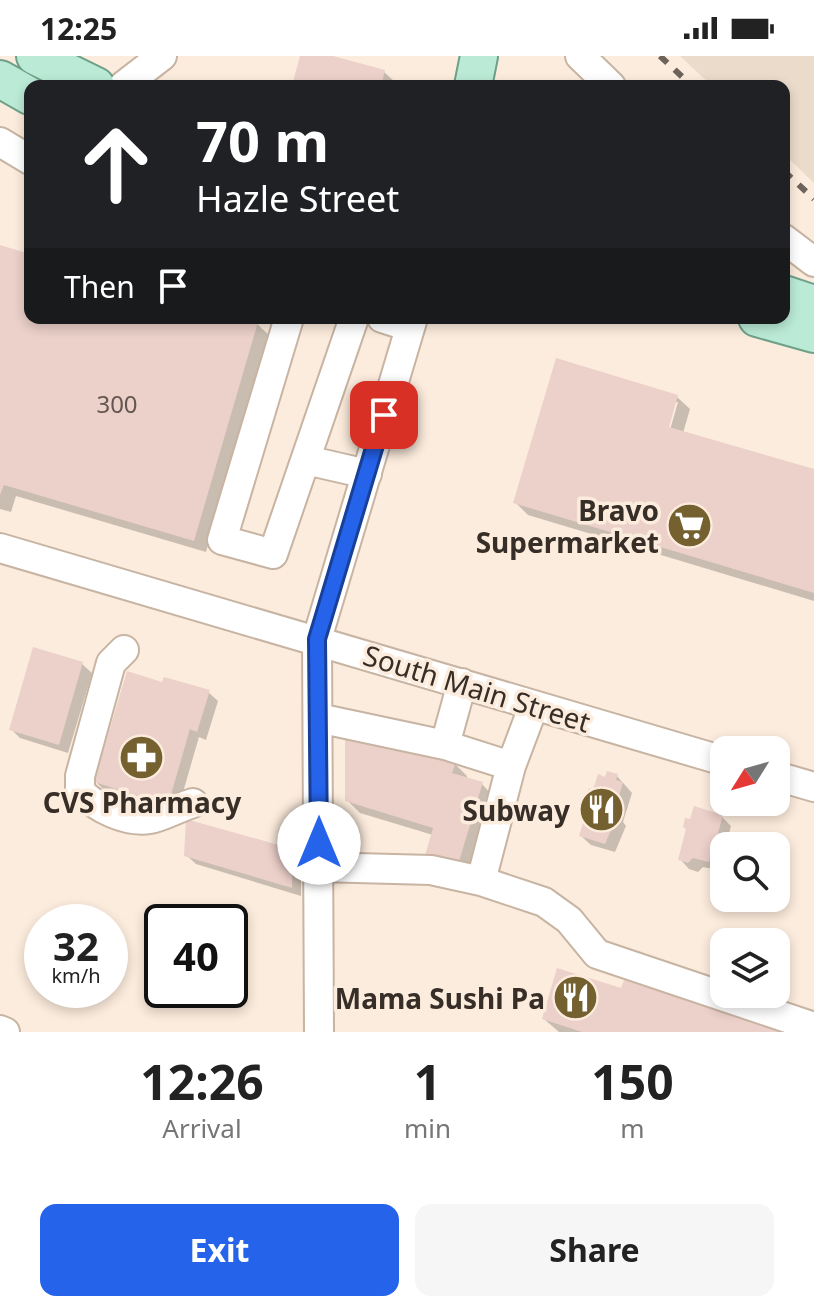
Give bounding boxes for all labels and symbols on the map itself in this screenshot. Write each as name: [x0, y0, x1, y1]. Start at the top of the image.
pin: [350, 381, 418, 449]
house number: 300: [96, 387, 138, 420]
place label: Bravo Supermarket: [476, 491, 659, 561]
supermarket icon: Bravo Supermarket: [666, 502, 714, 550]
street label: South Main Street: [359, 635, 595, 741]
pharmacy icon: CVS Pharmacy: [118, 733, 166, 781]
north arrow: [710, 736, 790, 816]
place label: CVS Pharmacy: [43, 783, 241, 821]
restaurant icon: Subway: [577, 786, 625, 834]
place label: Subway: [463, 791, 570, 829]
position arrow: [277, 801, 361, 885]
speed limit sign: 40: [144, 904, 248, 1008]
restaurant icon: Mama Sushi Pa: [552, 974, 600, 1022]
place label: Mama Sushi Pa: [335, 979, 545, 1017]

